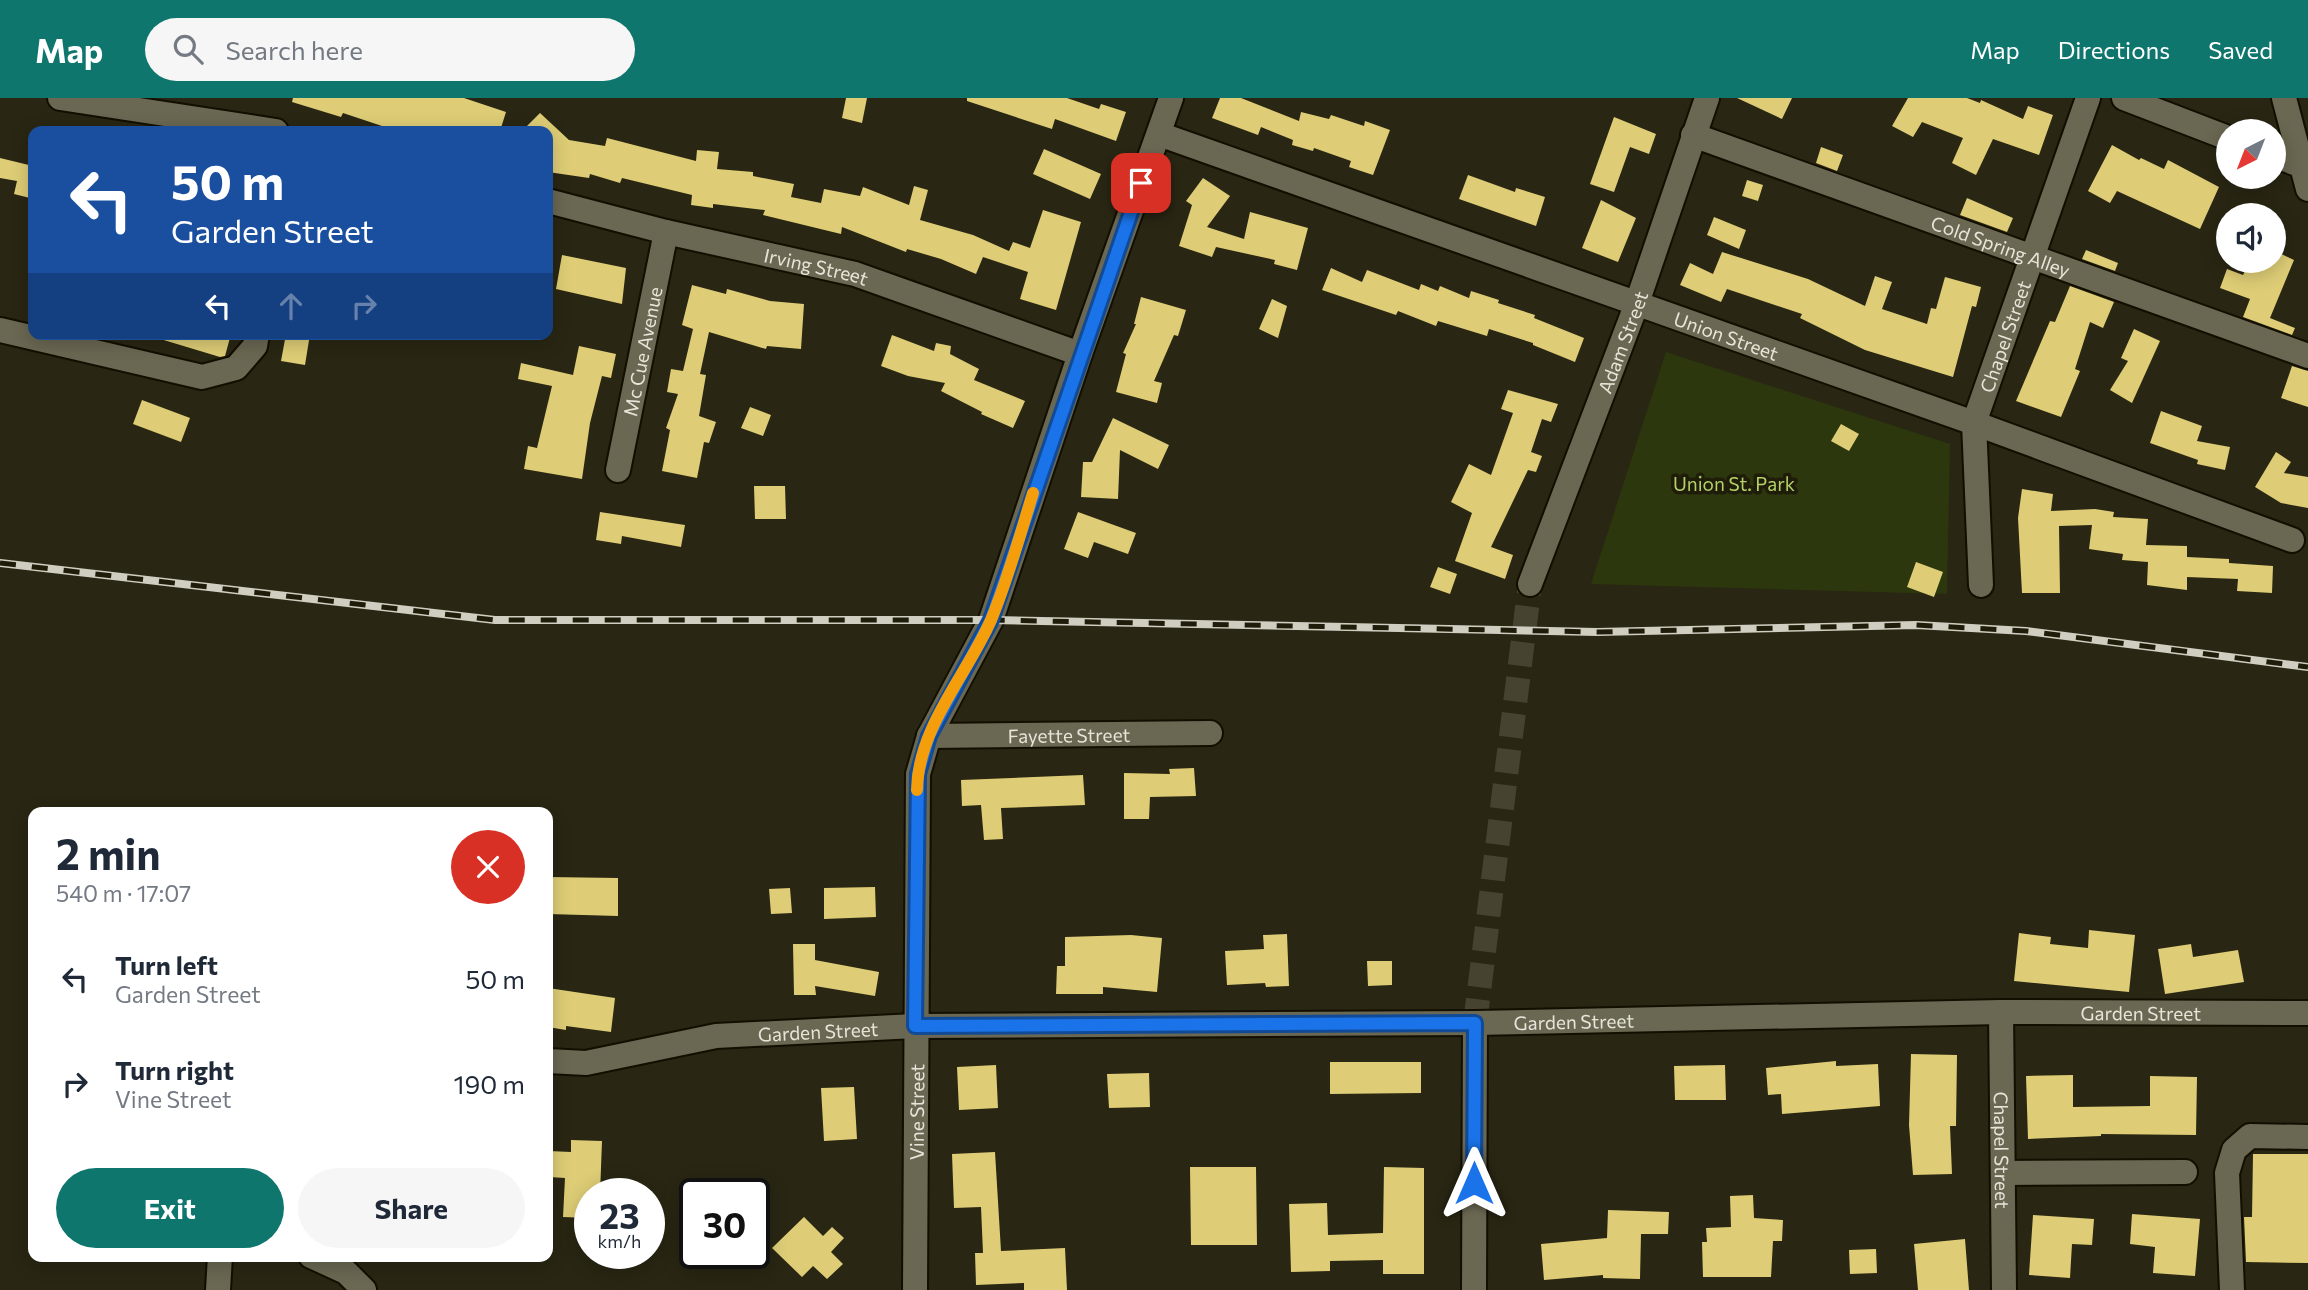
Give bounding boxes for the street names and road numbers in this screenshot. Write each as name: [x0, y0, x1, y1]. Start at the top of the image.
street label: Cold Spring Alley: [1928, 210, 2073, 281]
street label: Irving Street: [762, 243, 872, 289]
street label: Chapel Street: [1974, 277, 2035, 395]
street label: Mc Cue Avenue: [618, 284, 666, 418]
street label: Adam Street: [1592, 288, 1652, 396]
street label: Union Street: [1671, 306, 1782, 364]
street label: Fayette Street: [1008, 722, 1131, 747]
street label: Garden Street: [2081, 1001, 2201, 1024]
street label: Garden Street: [1513, 1008, 1635, 1034]
street label: Garden Street: [757, 1016, 879, 1045]
street label: Vine Street: [904, 1064, 928, 1160]
street label: Chapel Street: [1990, 1091, 2015, 1209]

